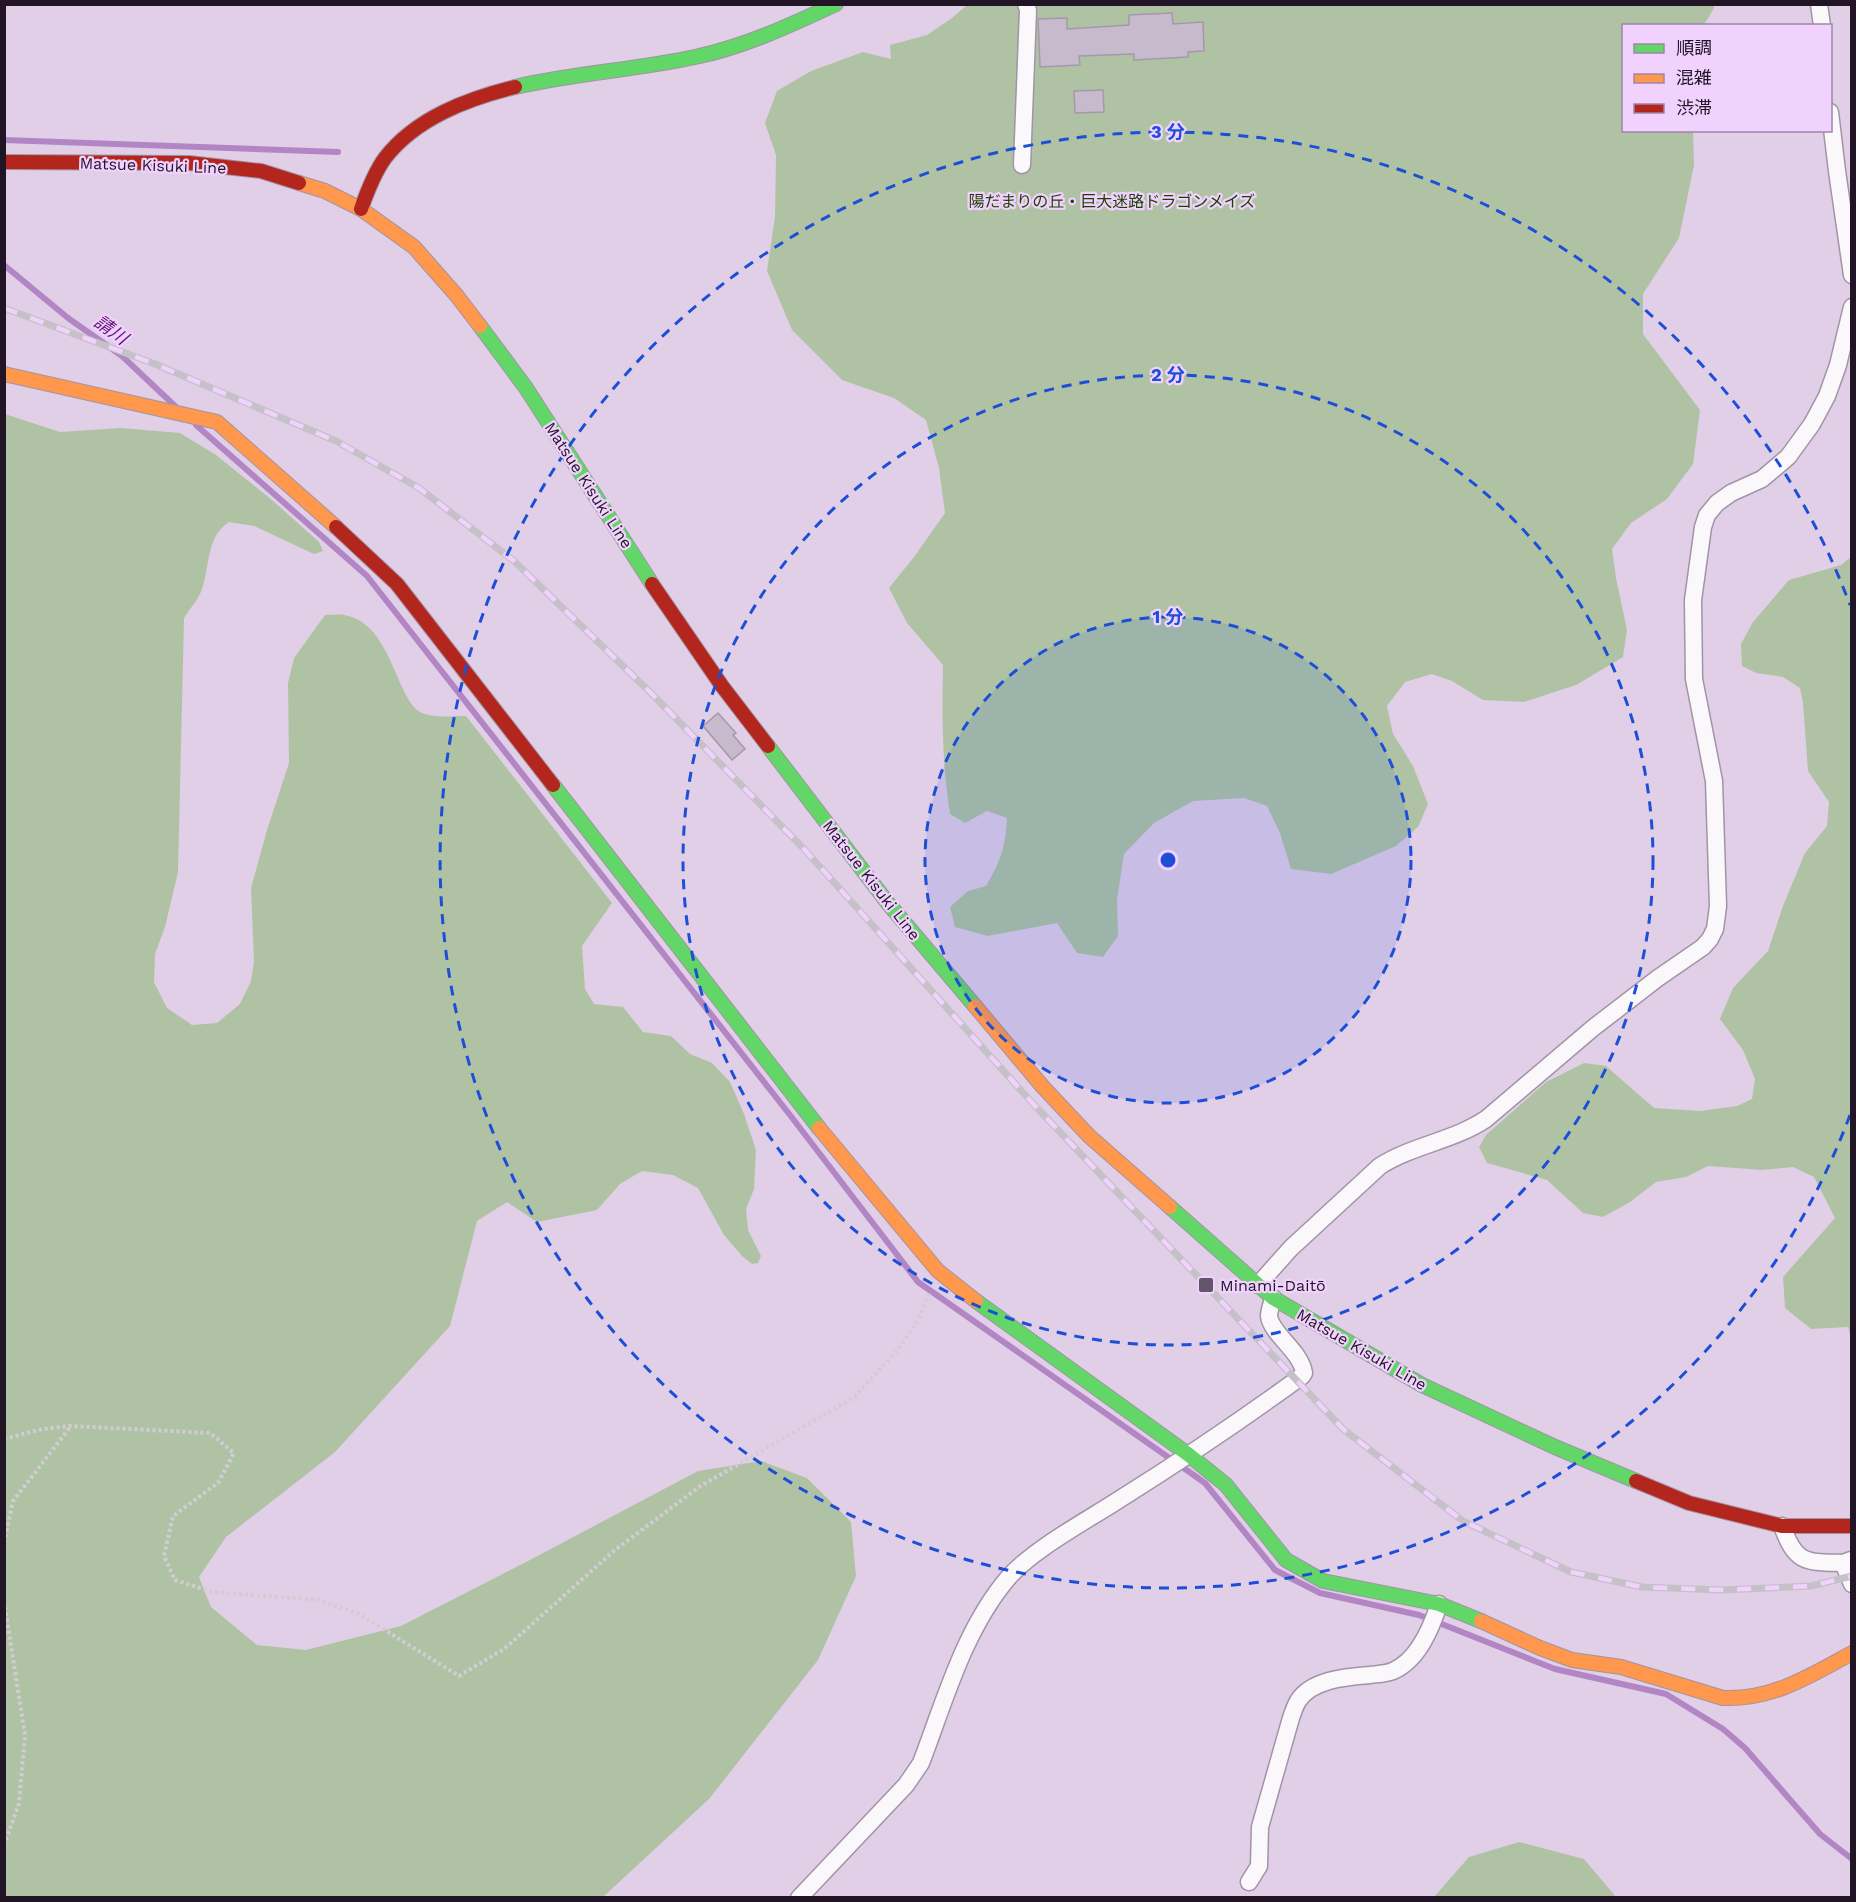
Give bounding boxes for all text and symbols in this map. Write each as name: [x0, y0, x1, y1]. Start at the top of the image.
legend: [1622, 24, 1832, 132]
text: 順調: [1676, 37, 1712, 58]
text: 混雑: [1676, 67, 1712, 88]
text: 渋滞: [1676, 97, 1712, 118]
text: 3 分: [1151, 121, 1185, 142]
street label: Matsue Kisuki Line: [79, 153, 227, 178]
park label: 陽だまりの丘・巨大迷路ドラゴンメイズ: [969, 192, 1255, 211]
water label: 請川: [91, 311, 134, 350]
text: 2 分: [1151, 364, 1185, 385]
street label: Matsue Kisuki Line: [541, 419, 637, 552]
text: 1 分: [1153, 606, 1183, 627]
street label: Matsue Kisuki Line: [819, 817, 924, 944]
centre of rings: [1158, 850, 1178, 870]
marker: Minami-Daitō: [1197, 1276, 1215, 1294]
place label: Minami-Daitō: [1220, 1276, 1326, 1295]
street label: Matsue Kisuki Line: [1293, 1305, 1430, 1394]

